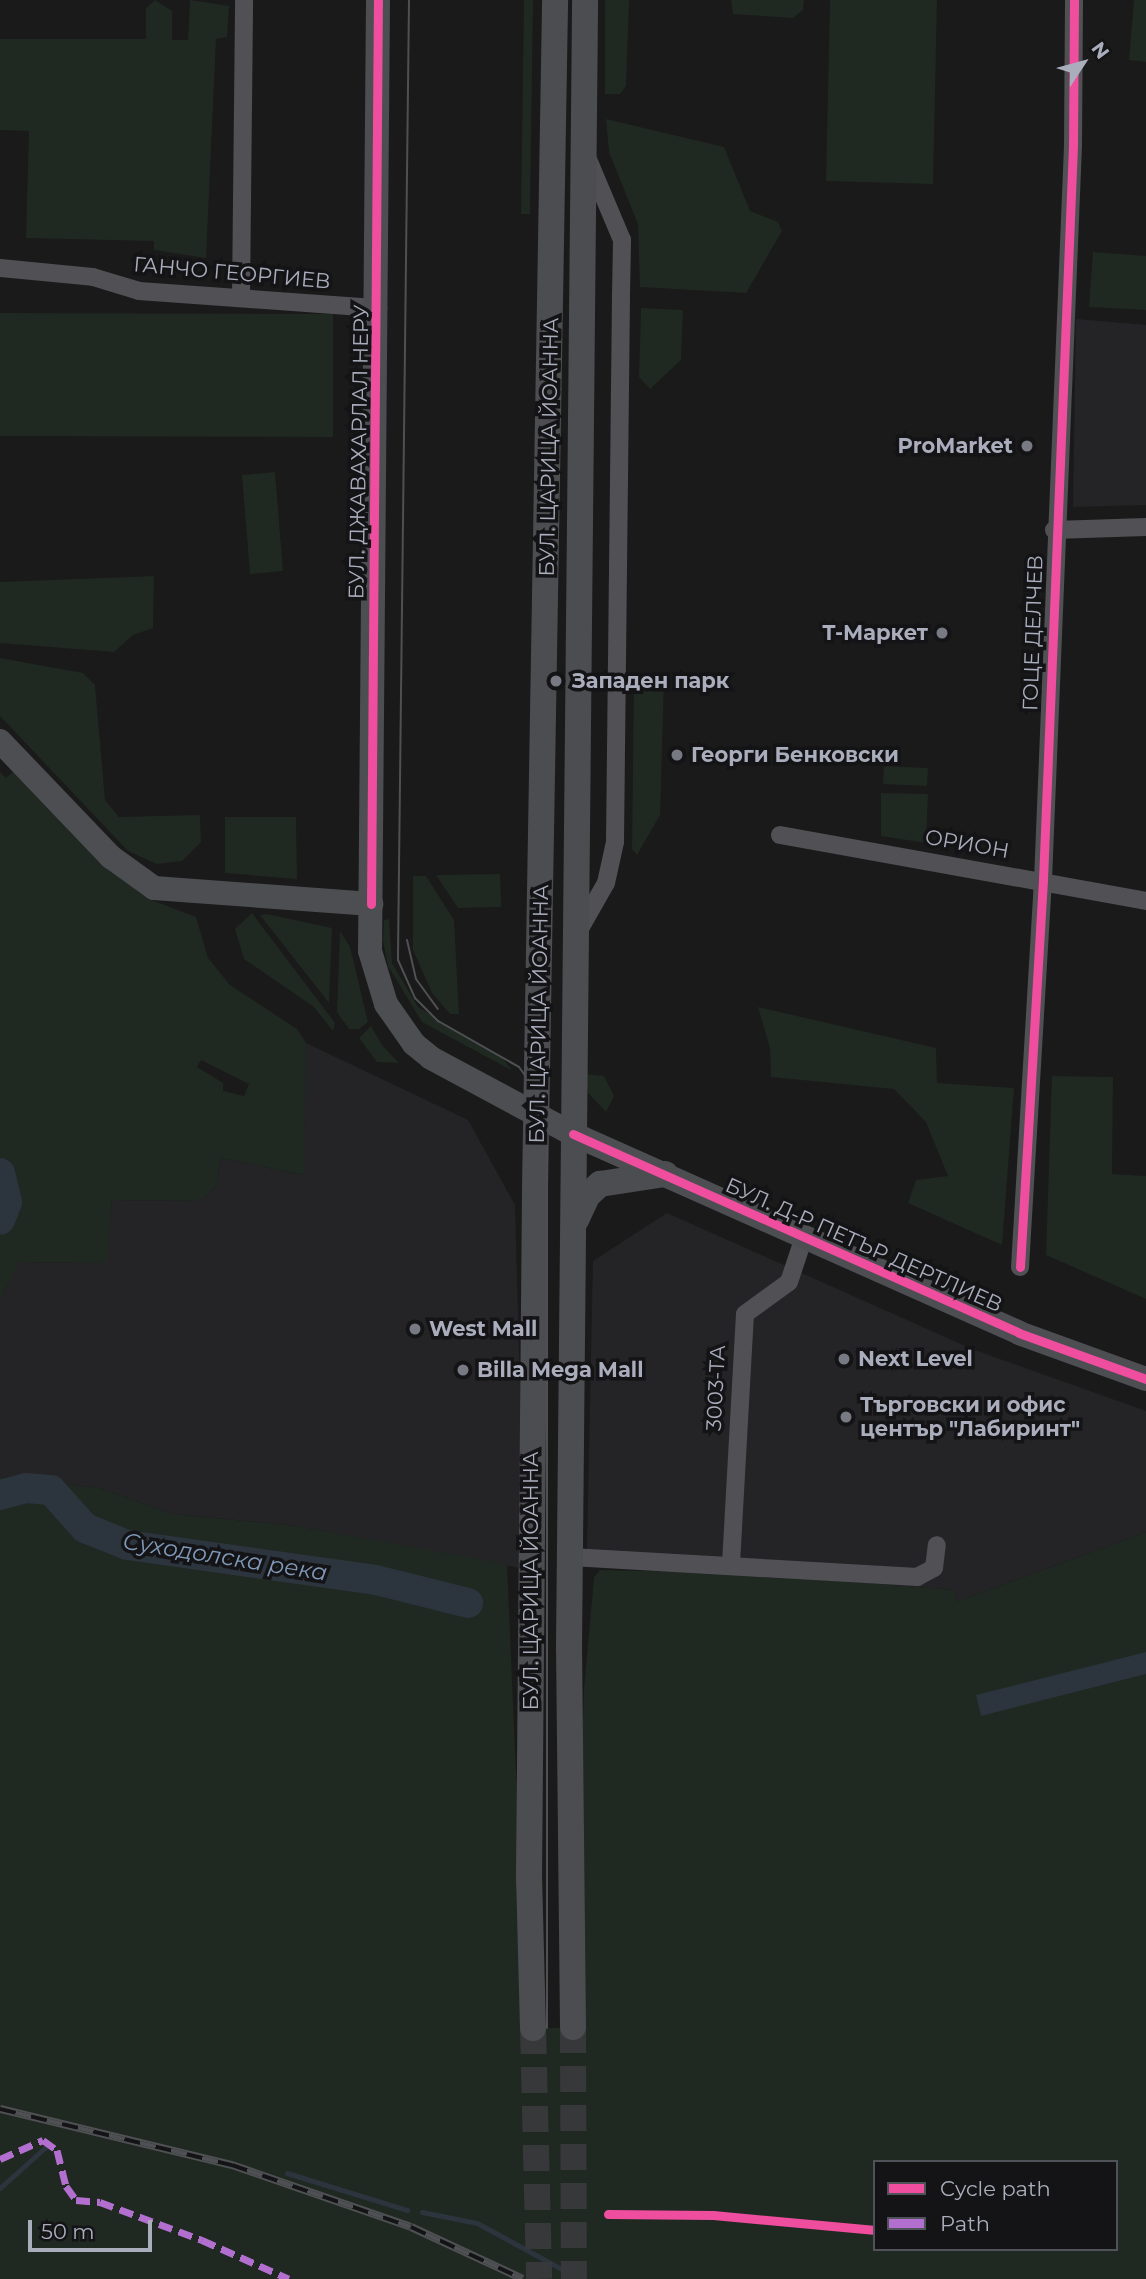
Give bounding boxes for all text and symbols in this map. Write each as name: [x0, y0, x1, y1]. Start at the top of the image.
north arrow: [1048, 28, 1118, 98]
text: N: [1087, 37, 1114, 63]
street label: ГАНЧО ГЕОРГИЕВ: [132, 252, 332, 294]
street label: БУЛ. ДЖАВАХАРЛАЛ НЕРУ: [344, 304, 374, 600]
street label: БУЛ. ЦАРИЦА ЙОАННА: [534, 317, 564, 577]
place label: ProMarket: [898, 433, 1013, 459]
marker: ProMarket: [1019, 438, 1035, 454]
street label: ГОЦЕ ДЕЛЧЕВ: [1018, 555, 1048, 711]
place label: Т-Маркет: [822, 620, 928, 646]
marker: Т-Маркет: [934, 625, 950, 641]
place label: Западен парк: [572, 668, 729, 694]
marker: Западен парк: [546, 671, 566, 691]
place label: Георги Бенковски: [691, 742, 899, 768]
marker: Георги Бенковски: [669, 747, 685, 763]
street label: ОРИОН: [923, 824, 1011, 864]
street label: БУЛ. ЦАРИЦА ЙОАННА: [524, 884, 554, 1144]
street label: БУЛ. Д-Р ПЕТЪР ДЕРТЛИЕВ: [722, 1172, 1006, 1318]
place label: West Mall: [429, 1316, 537, 1342]
marker: West Mall: [407, 1321, 423, 1337]
street label: 3003-ТА: [701, 1344, 731, 1432]
place label: Next Level: [858, 1346, 973, 1372]
marker: Next Level: [836, 1351, 852, 1367]
place label: Billa Mega Mall: [477, 1357, 643, 1383]
marker: Billa Mega Mall: [455, 1362, 471, 1378]
place label: Търговски и офис център "Лабиринт": [860, 1392, 1080, 1442]
marker: Търговски и офис център "Лабиринт": [838, 1409, 854, 1425]
street label: БУЛ. ЦАРИЦА ЙОАННА: [518, 1451, 544, 1711]
water label: Суходолска река: [121, 1527, 329, 1587]
legend: [873, 2160, 1118, 2251]
text: Cycle path: [940, 2176, 1051, 2201]
scale bar: [32, 2206, 156, 2250]
text: Path: [940, 2211, 990, 2236]
text: 50 m: [41, 2219, 95, 2244]

